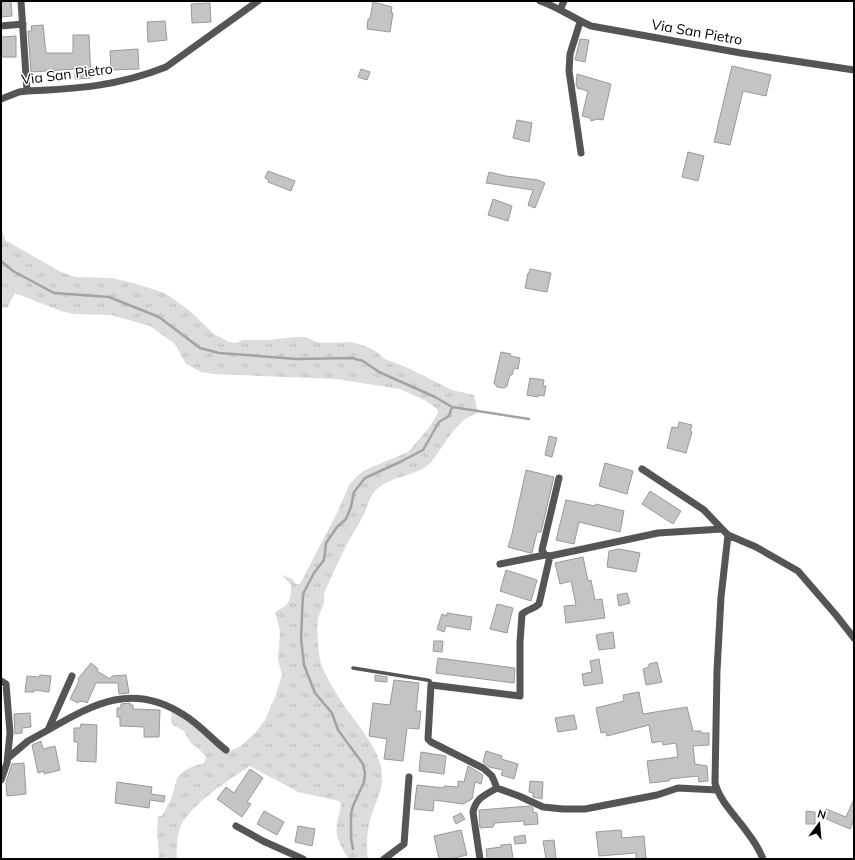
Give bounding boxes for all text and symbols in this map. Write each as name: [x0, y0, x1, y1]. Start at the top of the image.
street label: Via San Pietro: [650, 15, 744, 49]
street label: Via San Pietro: [20, 59, 114, 89]
north arrow: [799, 804, 839, 844]
text: N: [816, 807, 828, 822]

